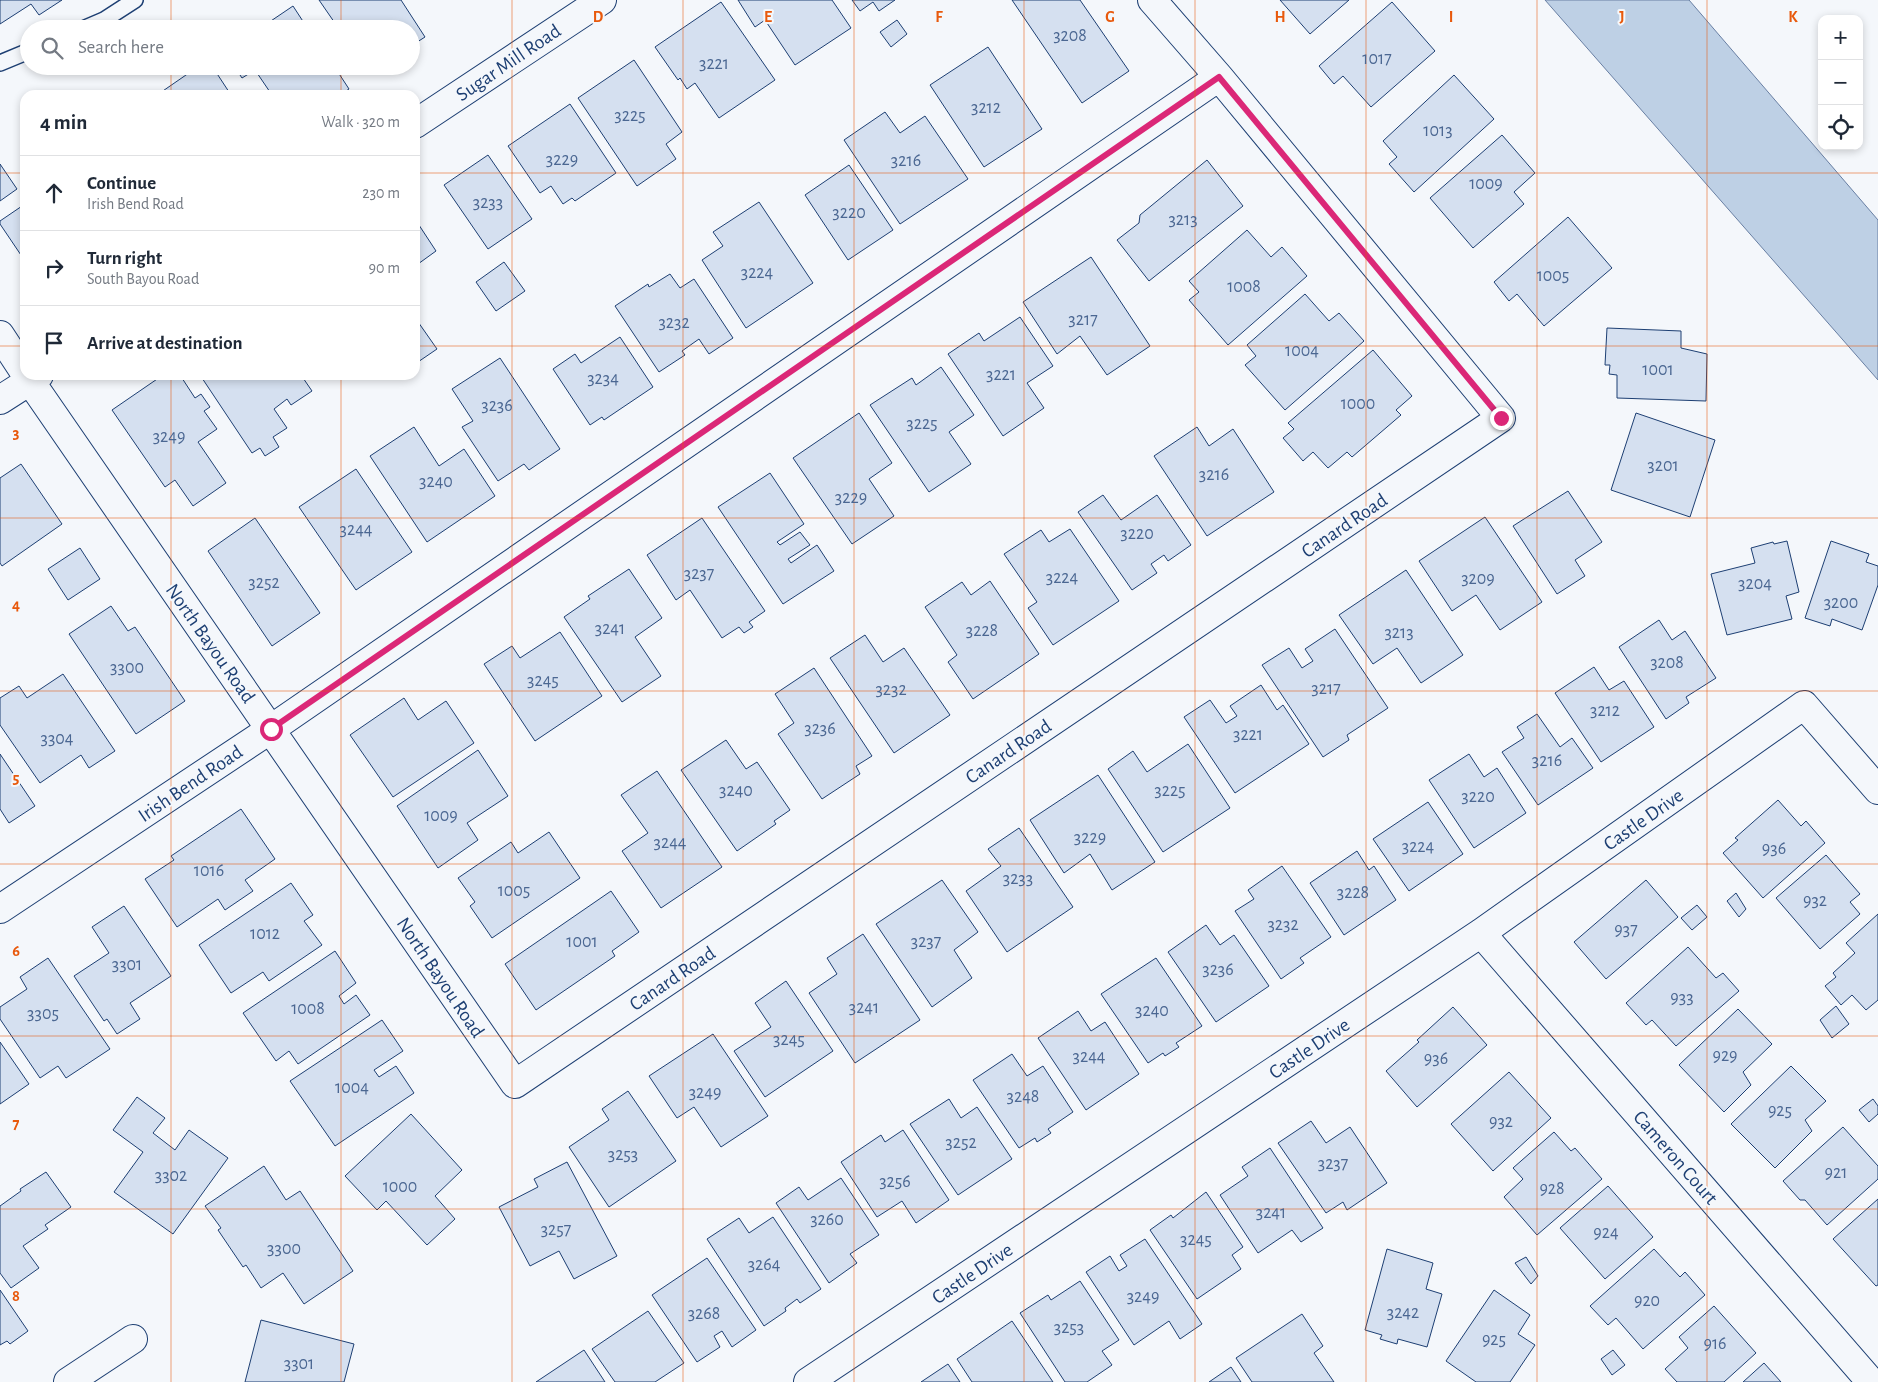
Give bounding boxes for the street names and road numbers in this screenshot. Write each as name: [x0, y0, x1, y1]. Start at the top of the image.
street label: Sugar Mill Road: [453, 21, 565, 105]
street label: Canard Road: [1298, 490, 1391, 562]
street label: North Bayou Road: [162, 580, 259, 707]
street label: Canard Road: [962, 716, 1055, 788]
street label: Irish Bend Road: [135, 742, 246, 826]
street label: Castle Drive: [1600, 785, 1687, 855]
street label: North Bayou Road: [393, 914, 488, 1041]
street label: Canard Road: [626, 943, 719, 1015]
street label: Castle Drive: [1266, 1015, 1353, 1083]
street label: Cameron Court: [1629, 1107, 1722, 1209]
street label: Castle Drive: [929, 1240, 1016, 1308]

